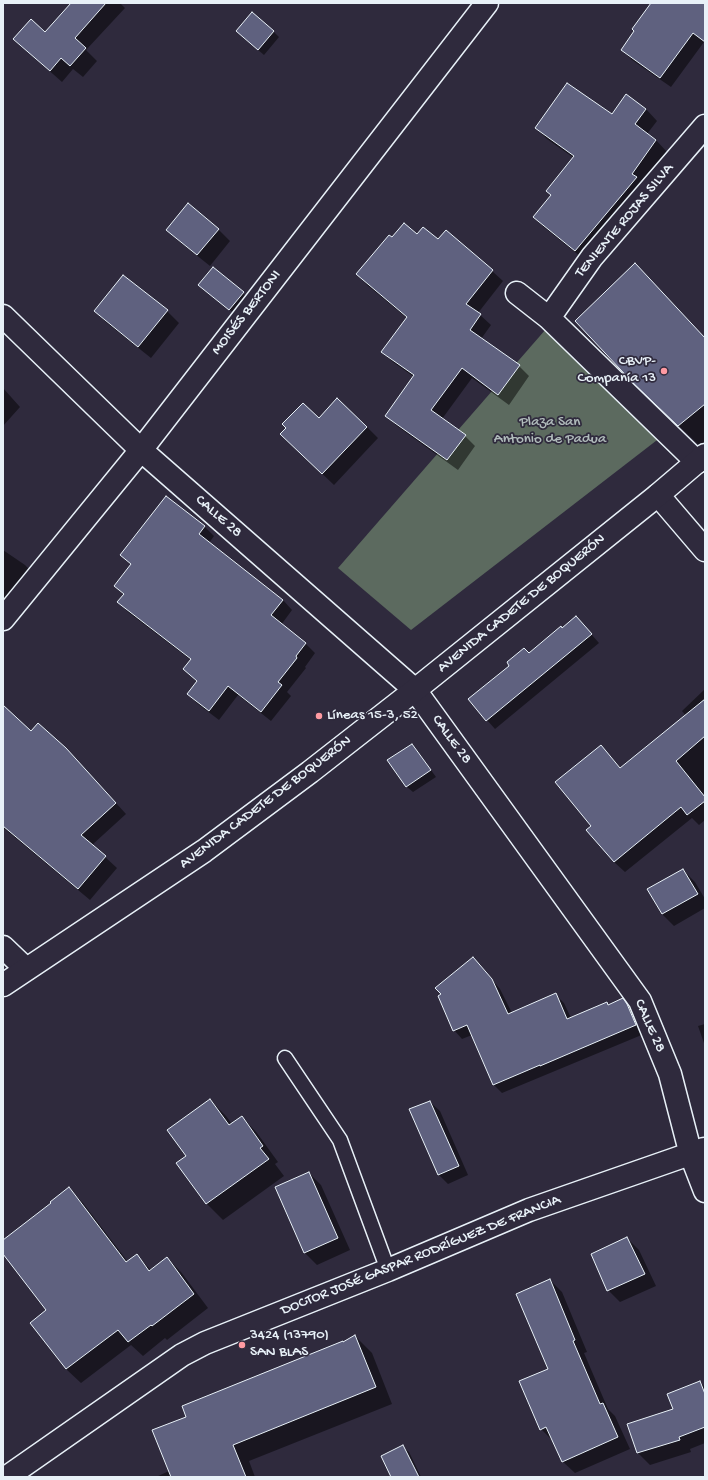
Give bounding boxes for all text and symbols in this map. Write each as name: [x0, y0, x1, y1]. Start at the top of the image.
street label: TENIENTE ROJAS SILVA: [572, 160, 678, 282]
street label: MOISÉS BERTONI: [208, 267, 286, 359]
place label: CBVP- Companía 13: [578, 353, 656, 388]
marker: CBVP- Companía 13: [659, 366, 669, 376]
park label: Plaza San Antonio de Padua: [494, 414, 606, 449]
street label: CALLE 28: [191, 492, 245, 542]
street label: AVENIDA CADETE DE BOQUERÓN: [434, 531, 610, 677]
place label: Líneas 15-3, 52: [327, 707, 418, 725]
marker: Líneas 15-3, 52: [314, 711, 324, 721]
street label: CALLE 28: [427, 712, 475, 768]
street label: AVENIDA CADETE DE BOQUERÓN: [176, 732, 356, 874]
street label: CALLE 28: [629, 997, 669, 1055]
street label: DOCTOR JOSÉ GASPAR RODRÍGUEZ DE FRANCIA: [279, 1191, 563, 1321]
place label: 3424 (13790) SAN BLAS: [250, 1327, 329, 1362]
marker: 3424 (13790) SAN BLAS: [237, 1340, 247, 1350]

